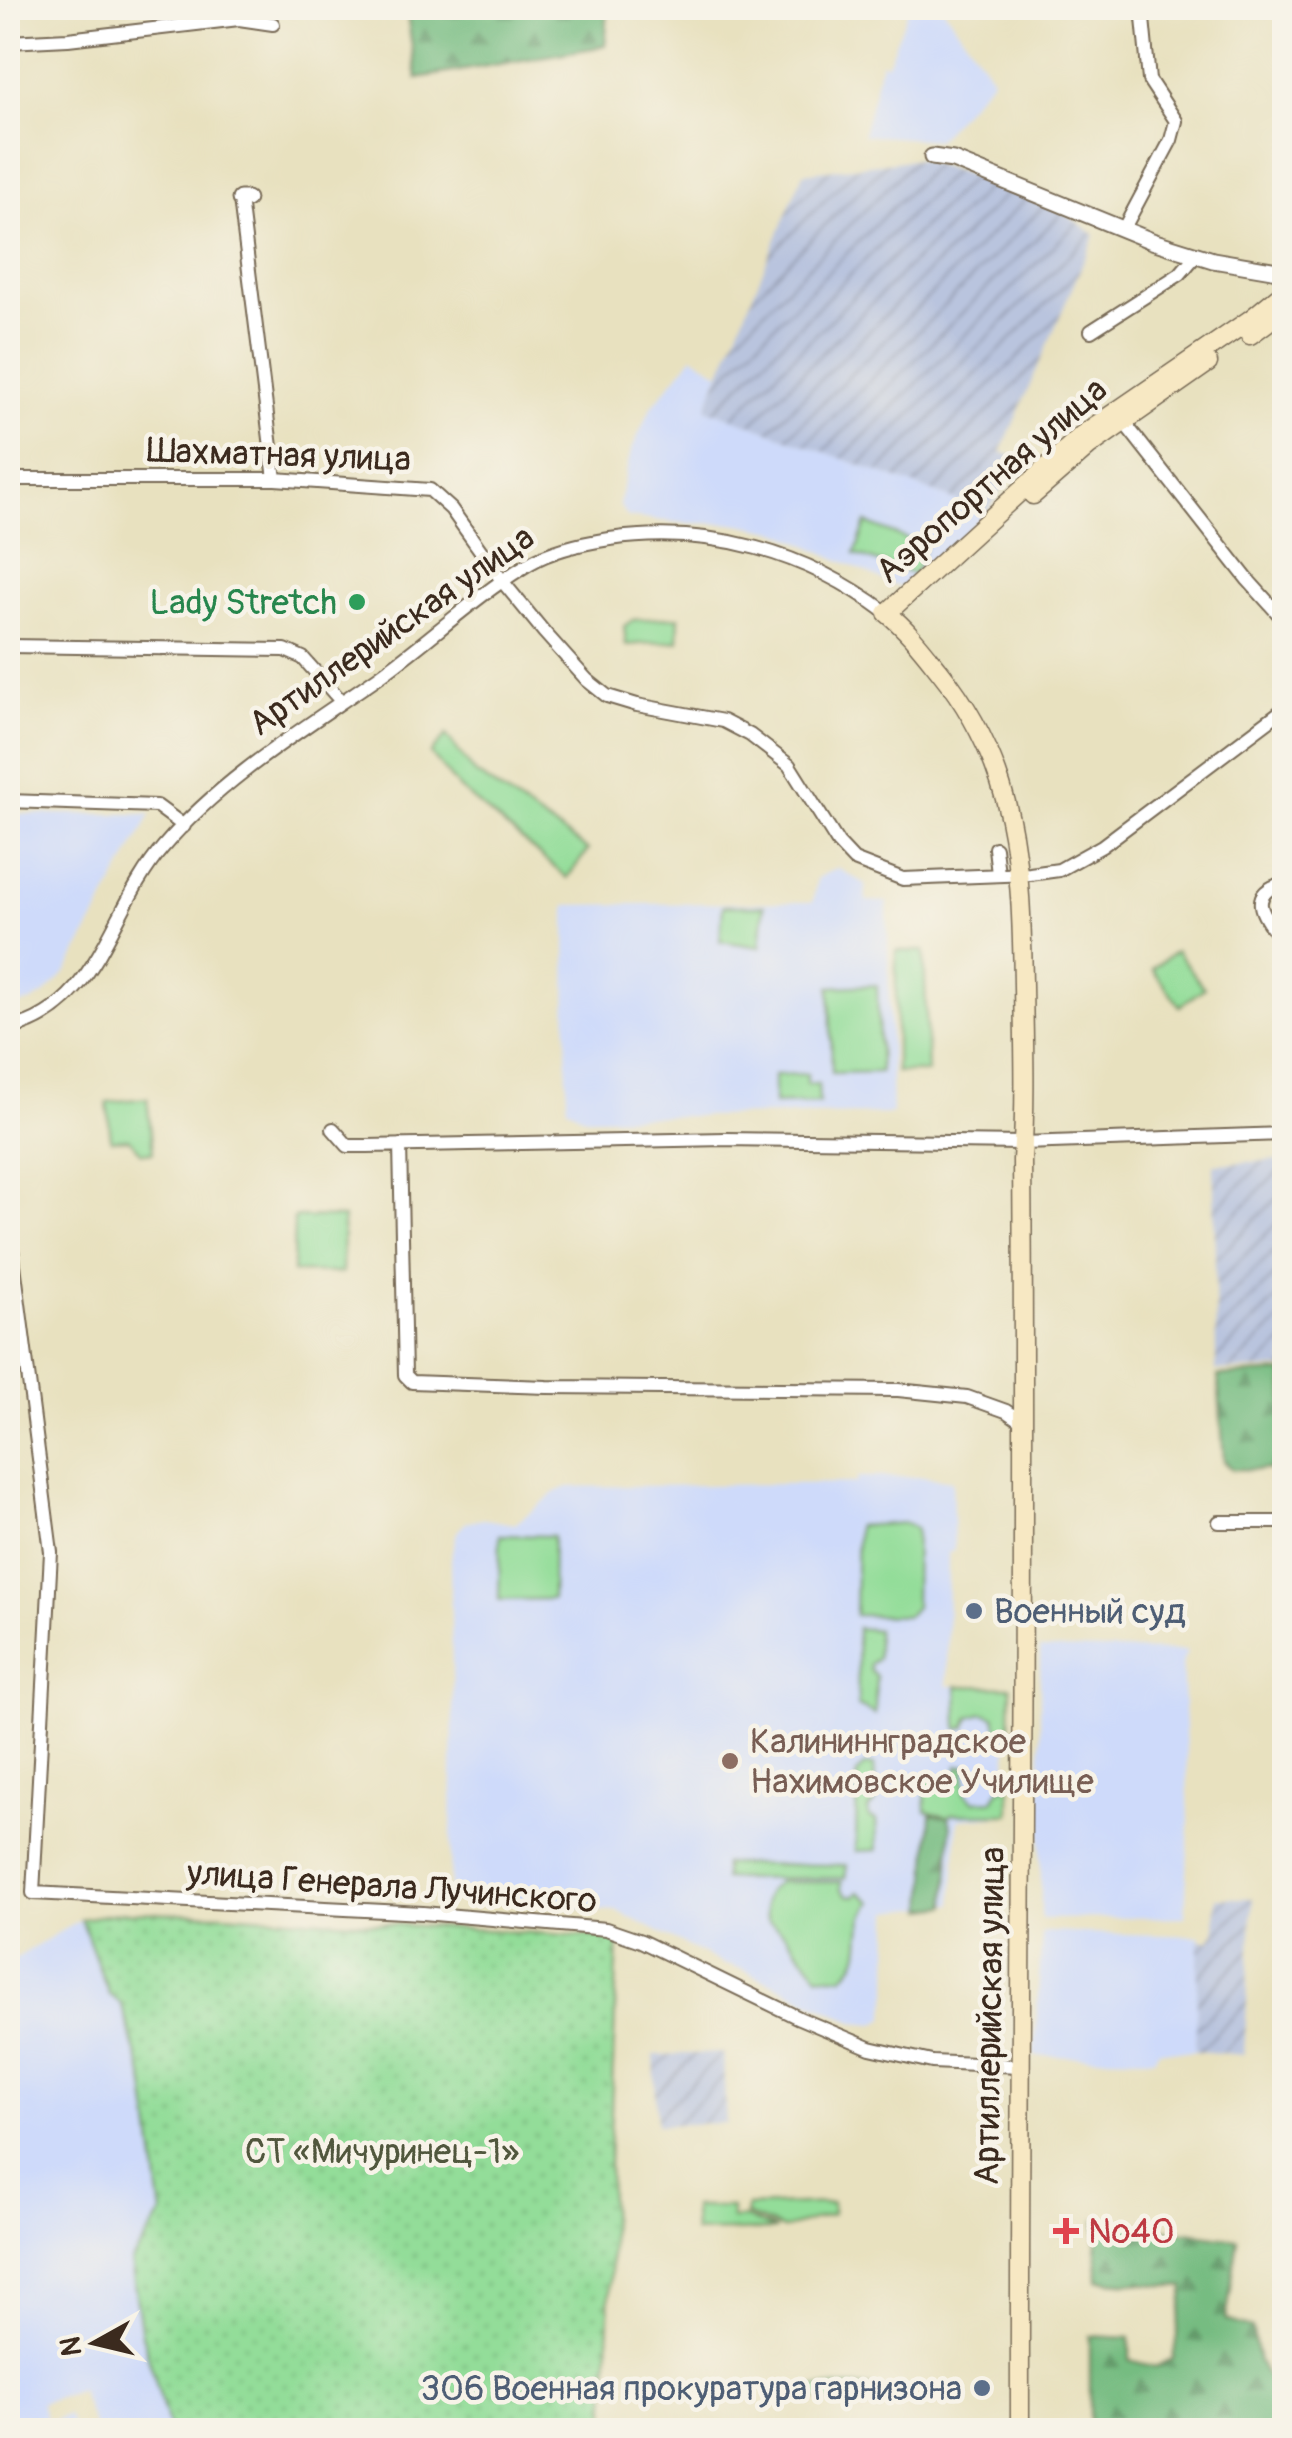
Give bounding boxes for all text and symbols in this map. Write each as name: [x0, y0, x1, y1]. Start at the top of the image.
street label: Аэропортная улица: [867, 368, 1116, 593]
street label: Шахматная улица: [146, 428, 412, 482]
street label: Артиллерийская улица: [240, 516, 543, 746]
place label: Lady Stretch: [150, 581, 337, 625]
marker: Lady Stretch: [346, 591, 368, 613]
place label: Военный суд: [994, 1590, 1185, 1634]
marker: Военный суд: [963, 1600, 985, 1622]
place label: Калининнградское Нахимовское Училище: [750, 1720, 1094, 1804]
marker: Калининнградское Нахимовское Училище: [719, 1750, 741, 1772]
street label: Артиллерийская улица: [965, 1846, 1015, 2186]
street label: улица Генерала Лучинского: [185, 1851, 598, 1923]
park label: СТ «Мичуринец-1»: [245, 2130, 520, 2174]
place label: №40: [1088, 2210, 1175, 2254]
marker: №40: [1053, 2218, 1079, 2244]
north arrow: [45, 2293, 145, 2393]
text: N: [53, 2334, 90, 2358]
place label: 306 Военная прокуратура гарнизона: [421, 2367, 962, 2411]
marker: 306 Военная прокуратура гарнизона: [971, 2377, 993, 2399]

